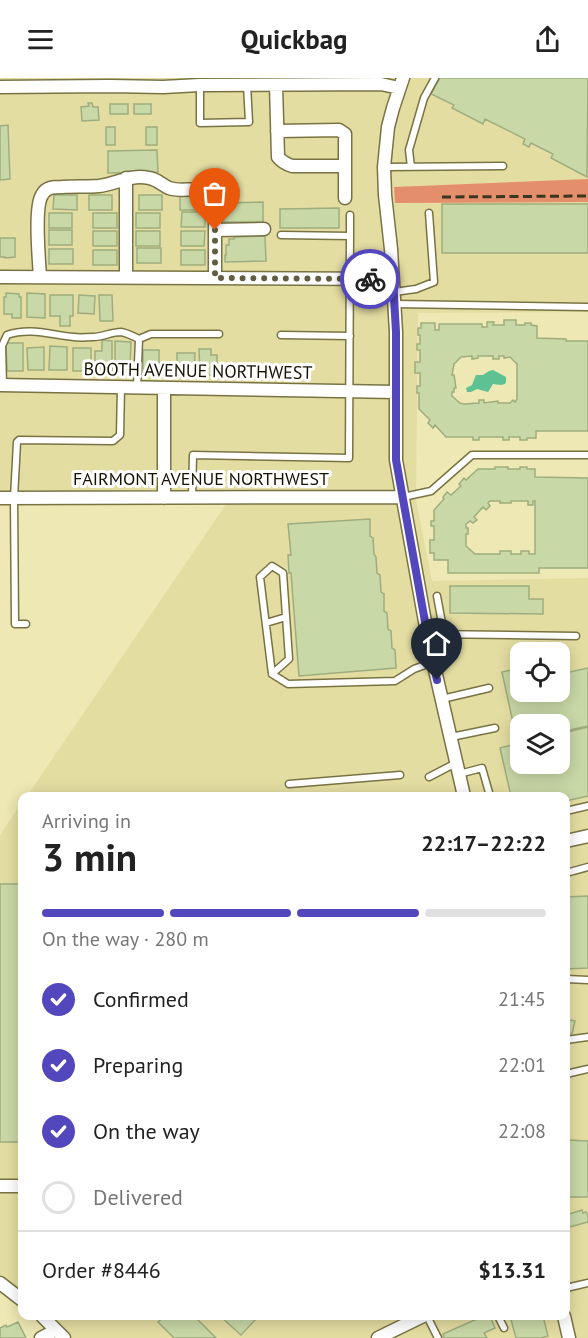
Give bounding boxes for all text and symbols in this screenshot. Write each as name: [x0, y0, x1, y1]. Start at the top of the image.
text: Quickbag: [240, 22, 348, 56]
icon: menu: [24, 23, 57, 56]
icon: share: [531, 23, 564, 56]
pin: [189, 168, 240, 230]
icon: bag: [198, 177, 231, 210]
courier: [340, 249, 400, 309]
icon: bike: [354, 263, 387, 296]
street label: BOOTH AVENUE NORTHWEST: [83, 357, 313, 384]
street label: FAIRMONT AVENUE NORTHWEST: [73, 467, 329, 490]
pin: [411, 618, 462, 680]
icon: home: [420, 627, 453, 660]
map controls: [510, 642, 570, 774]
button: locate: [510, 642, 570, 702]
button: layers: [510, 714, 570, 774]
text: Arriving in: [42, 808, 131, 834]
text: 22:17–22:22: [421, 829, 546, 857]
text: 3 min: [42, 831, 137, 882]
text: On the way · 280 m: [42, 926, 209, 952]
icon: check: [42, 983, 75, 1016]
text: Confirmed: [93, 985, 189, 1013]
text: 21:45: [498, 986, 546, 1012]
icon: check: [42, 1049, 75, 1082]
text: Preparing: [93, 1051, 183, 1079]
text: 22:01: [498, 1052, 546, 1078]
icon: check: [42, 1115, 75, 1148]
text: On the way: [93, 1117, 200, 1145]
text: 22:08: [498, 1118, 546, 1144]
text: Delivered: [93, 1183, 183, 1211]
text: Order #8446: [42, 1256, 161, 1284]
text: $13.31: [478, 1256, 546, 1284]

